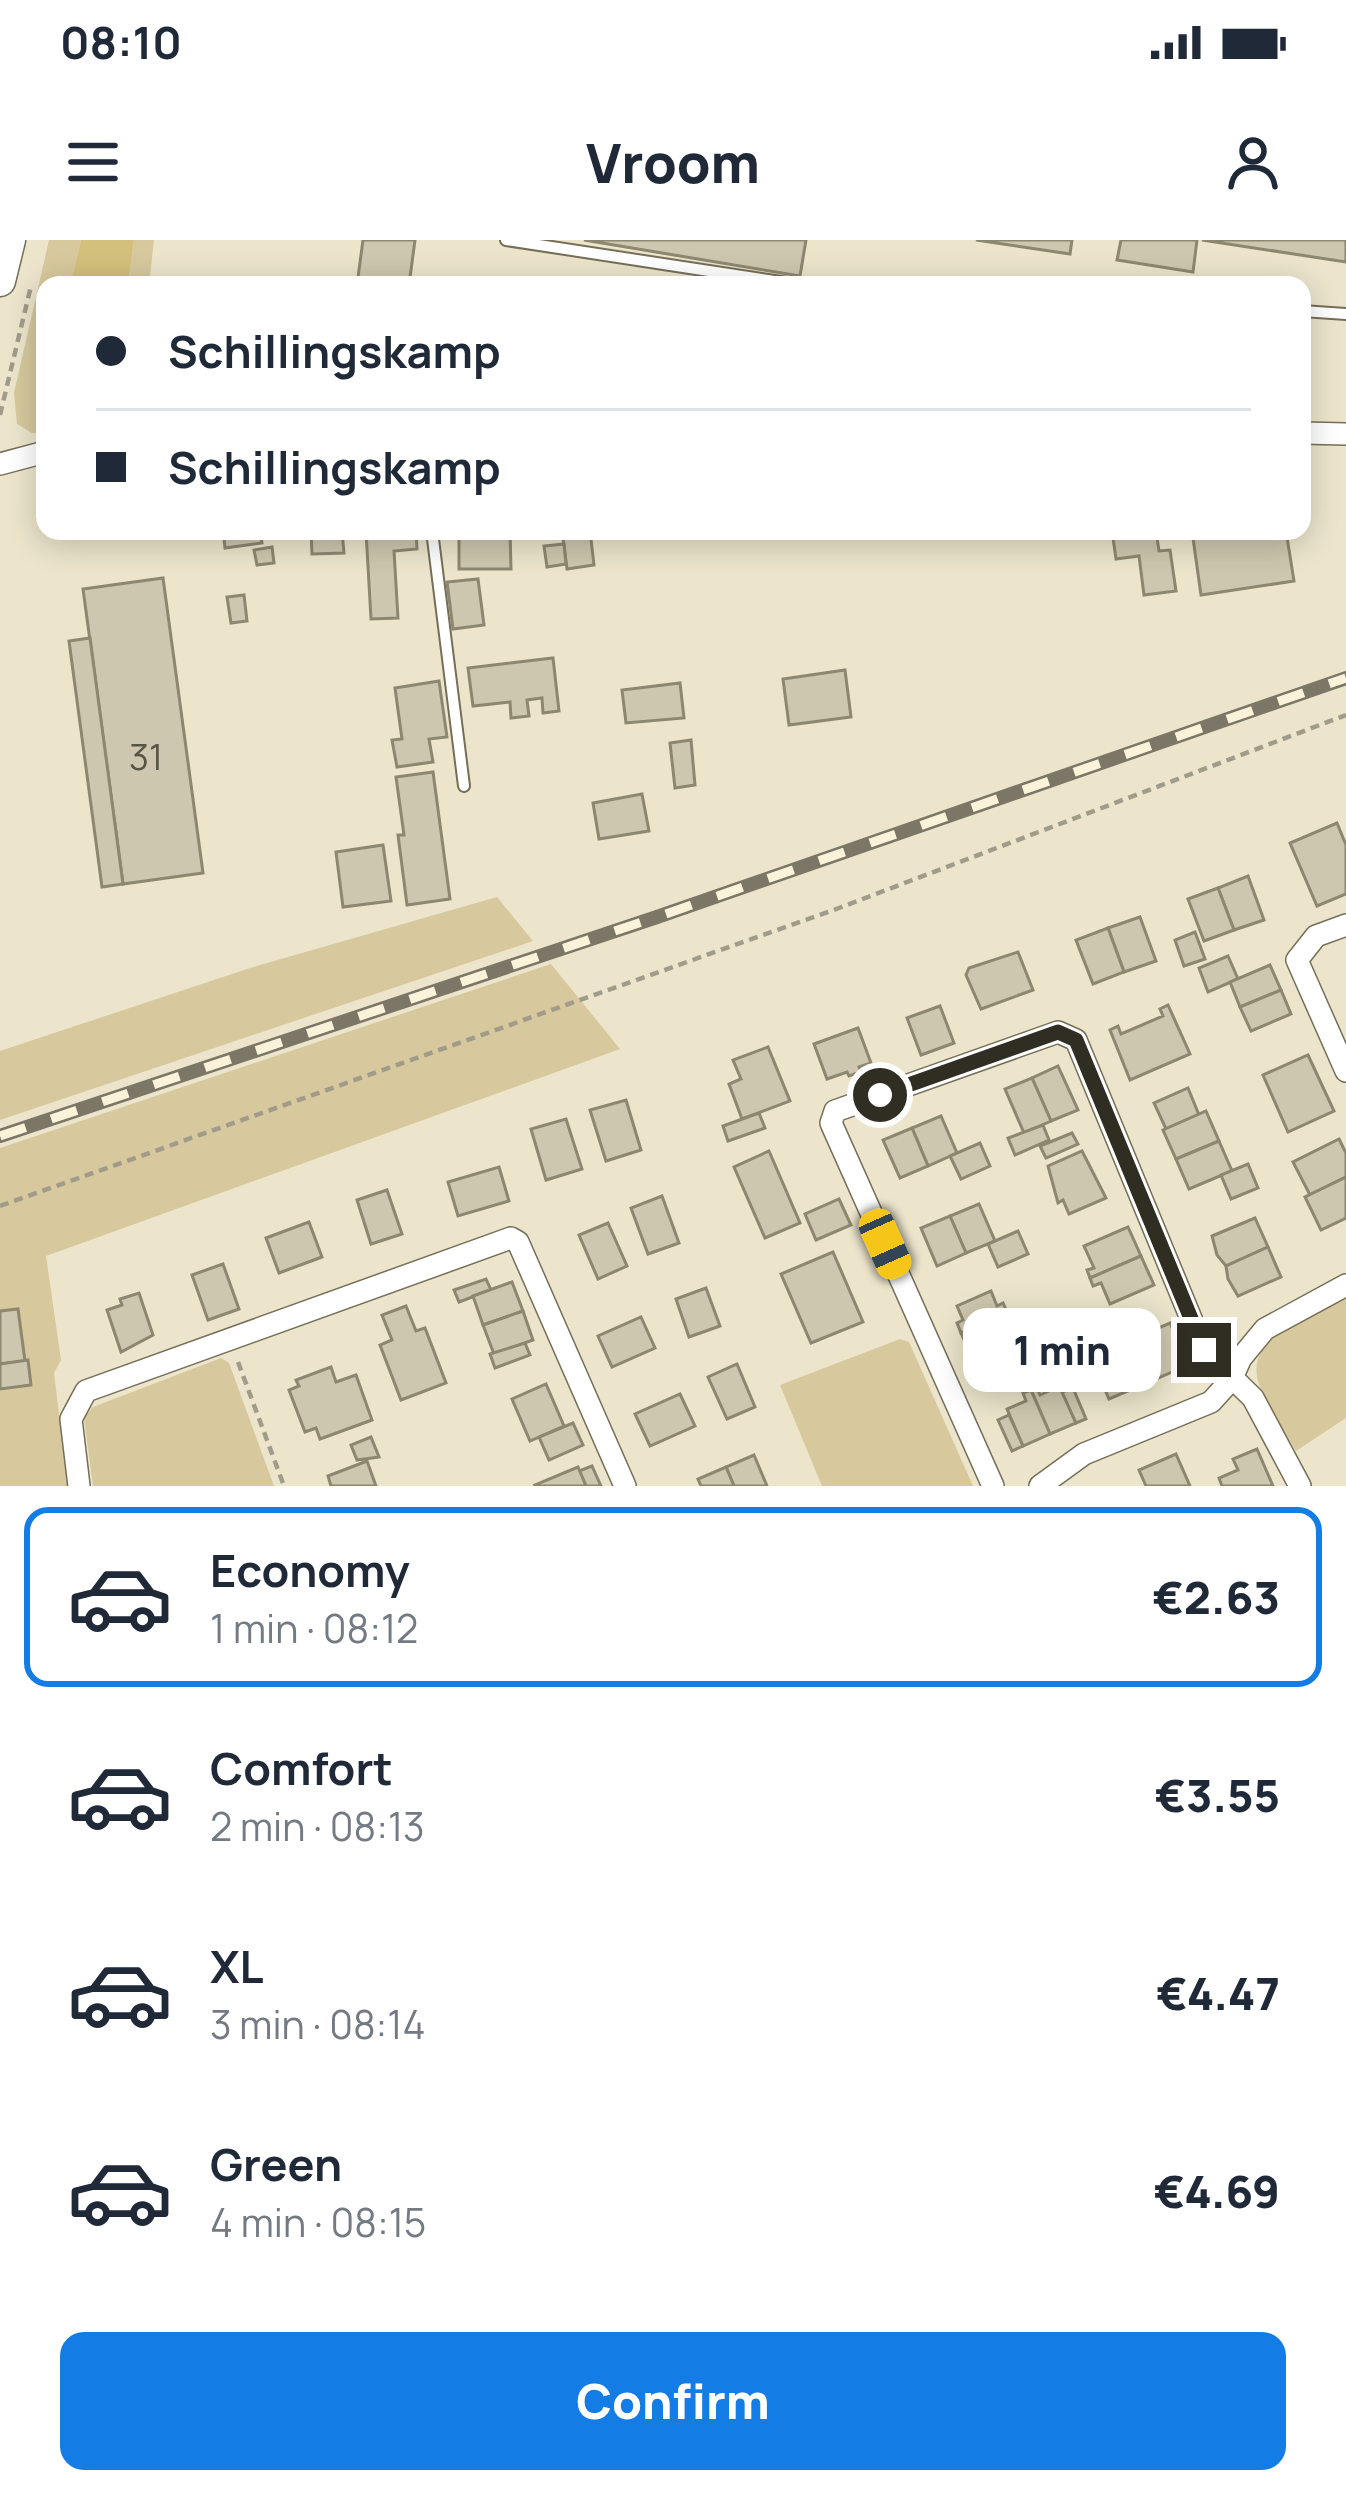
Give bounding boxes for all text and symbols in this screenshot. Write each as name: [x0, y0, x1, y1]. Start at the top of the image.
text: 08:10: [60, 11, 182, 73]
text: Vroom: [586, 125, 760, 199]
icon: menu: [60, 129, 126, 195]
icon: person: [1220, 129, 1286, 195]
text: Schillingskamp: [168, 320, 501, 382]
text: Schillingskamp: [168, 436, 501, 498]
house number: 31: [129, 732, 163, 781]
route start: [853, 1068, 907, 1122]
car: [854, 1204, 916, 1284]
callout: 1 min: [964, 1308, 1162, 1392]
text: 1 min: [1013, 1323, 1111, 1377]
route end: [1177, 1323, 1231, 1377]
text: Economy: [210, 1539, 410, 1601]
icon: car: [66, 1543, 174, 1651]
text: €2.63: [1153, 1566, 1280, 1628]
text: 1 min · 08:12: [210, 1601, 418, 1655]
text: Comfort: [210, 1737, 393, 1799]
icon: car: [66, 1741, 174, 1849]
text: €3.55: [1155, 1764, 1280, 1826]
text: 2 min · 08:13: [210, 1799, 425, 1853]
text: XL: [210, 1935, 264, 1997]
icon: car: [66, 1939, 174, 2047]
text: €4.47: [1156, 1962, 1280, 2024]
text: 3 min · 08:14: [210, 1997, 425, 2051]
text: Green: [210, 2133, 342, 2195]
icon: car: [66, 2137, 174, 2245]
text: €4.69: [1154, 2160, 1280, 2222]
text: 4 min · 08:15: [210, 2195, 426, 2249]
button: Confirm: [60, 2332, 1286, 2470]

